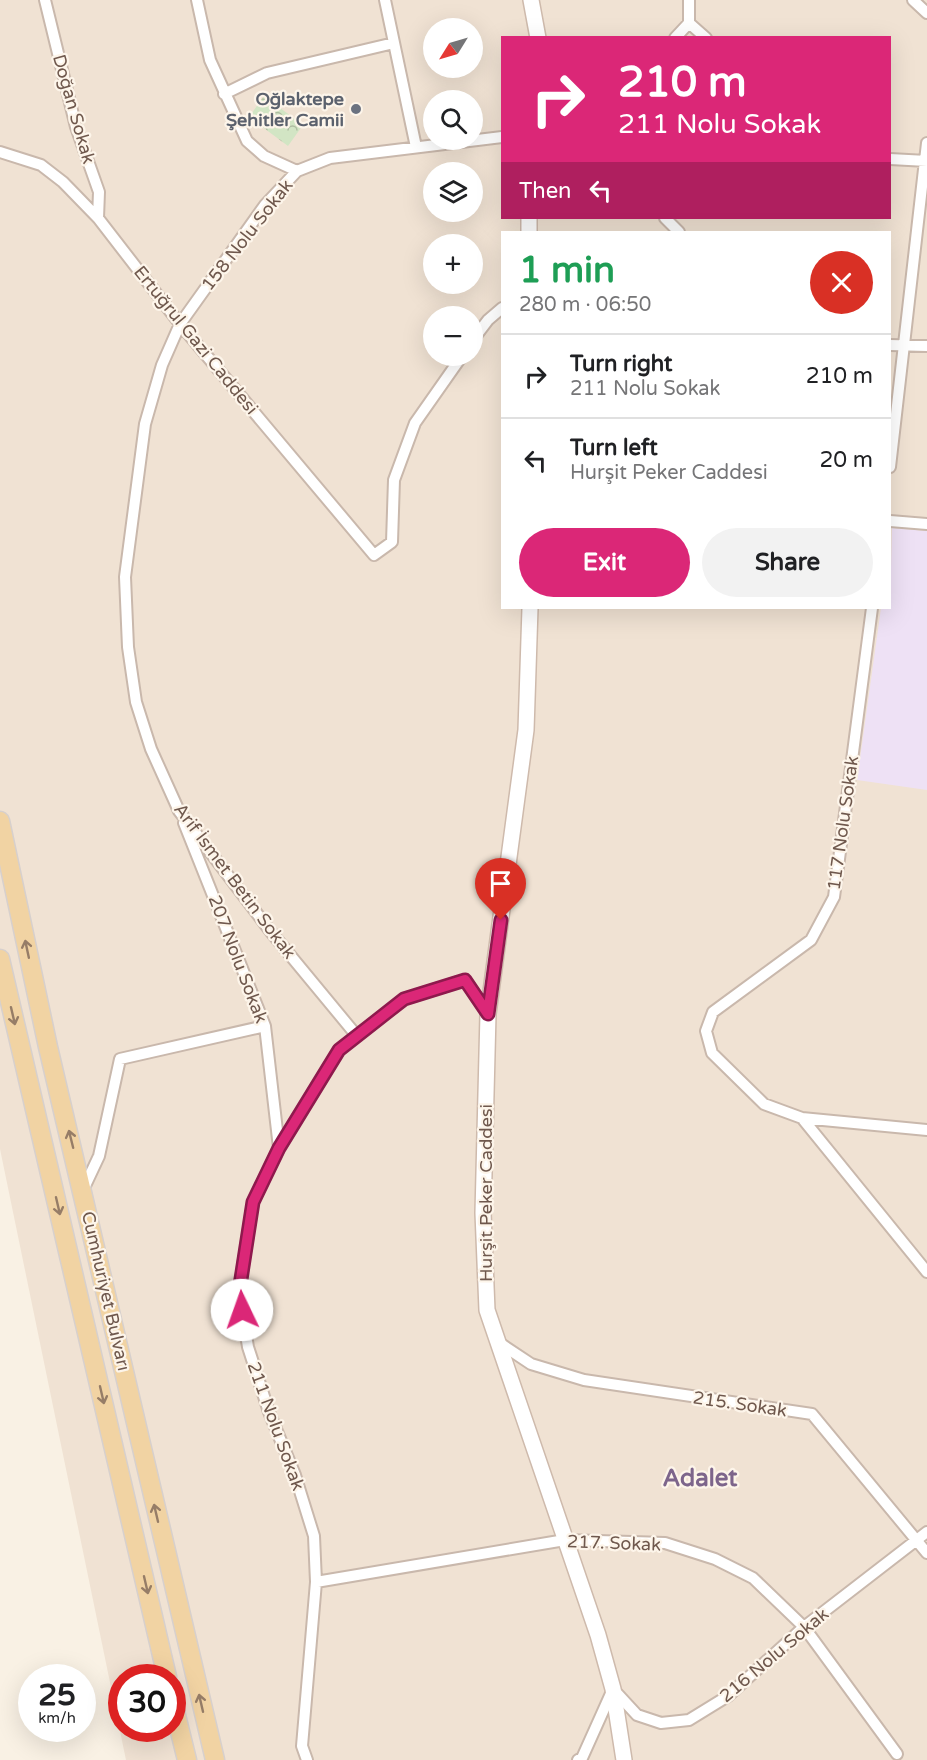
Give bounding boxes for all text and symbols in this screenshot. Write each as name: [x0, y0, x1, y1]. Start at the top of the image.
north arrow: [423, 18, 483, 78]
map controls: [423, 18, 483, 366]
street label: Doğan Sokak: [48, 52, 100, 166]
text: 210 m: [618, 57, 747, 108]
icon: right: [519, 60, 597, 138]
place label: Oğlaktepe Şehitler Camii: [226, 88, 344, 131]
button: search: [423, 90, 483, 150]
marker: Oğlaktepe Şehitler Camii: [349, 102, 363, 116]
text: 211 Nolu Sokak: [618, 108, 821, 141]
button: layers: [423, 162, 483, 222]
icon: left: [584, 174, 617, 207]
street label: 158 Nolu Sokak: [197, 175, 297, 295]
text: Then: [519, 178, 572, 204]
button: +: [423, 234, 483, 294]
text: 1 min: [519, 249, 615, 292]
button: close: [810, 251, 873, 314]
street label: Ertuğrul Gazi Caddesi: [129, 261, 263, 419]
text: 280 m · 06:50: [519, 293, 651, 317]
button: −: [423, 306, 483, 366]
text: Turn right: [570, 351, 672, 377]
icon: right: [519, 360, 552, 393]
text: 210 m: [806, 363, 873, 389]
text: 211 Nolu Sokak: [570, 377, 721, 401]
text: Turn left: [570, 435, 658, 461]
icon: left: [519, 444, 552, 477]
text: 20 m: [819, 447, 873, 473]
text: Hurşit Peker Caddesi: [570, 461, 768, 485]
button: Exit: [519, 528, 690, 597]
button: Share: [702, 528, 873, 597]
street label: 117 Nolu Sokak: [823, 754, 863, 892]
street label: Arif İsmet Betin Sokak: [169, 799, 301, 963]
pin: [475, 858, 526, 920]
icon: arrive: [484, 867, 517, 900]
street label: 207 Nolu Sokak: [203, 892, 273, 1026]
one-way arrow: [21, 940, 32, 959]
one-way arrow: [8, 1006, 20, 1025]
street label: Hurşit Peker Caddesi: [475, 1104, 497, 1282]
one-way arrow: [64, 1130, 76, 1149]
one-way arrow: [52, 1196, 64, 1215]
street label: Cumhuriyet Bulvarı: [77, 1209, 135, 1373]
position arrow: [210, 1278, 274, 1342]
street label: 211 Nolu Sokak: [242, 1359, 310, 1494]
one-way arrow: [96, 1386, 108, 1405]
street label: 215. Sokak: [692, 1387, 789, 1422]
district label: Adalet: [663, 1464, 738, 1493]
one-way arrow: [150, 1504, 161, 1524]
street label: 217. Sokak: [567, 1530, 662, 1556]
one-way arrow: [141, 1575, 152, 1595]
street label: 216 Nolu Sokak: [715, 1603, 833, 1707]
speed limit sign: 30: [108, 1664, 186, 1742]
text: 25: [38, 1677, 76, 1714]
one-way arrow: [195, 1694, 206, 1713]
text: km/h: [38, 1709, 76, 1727]

